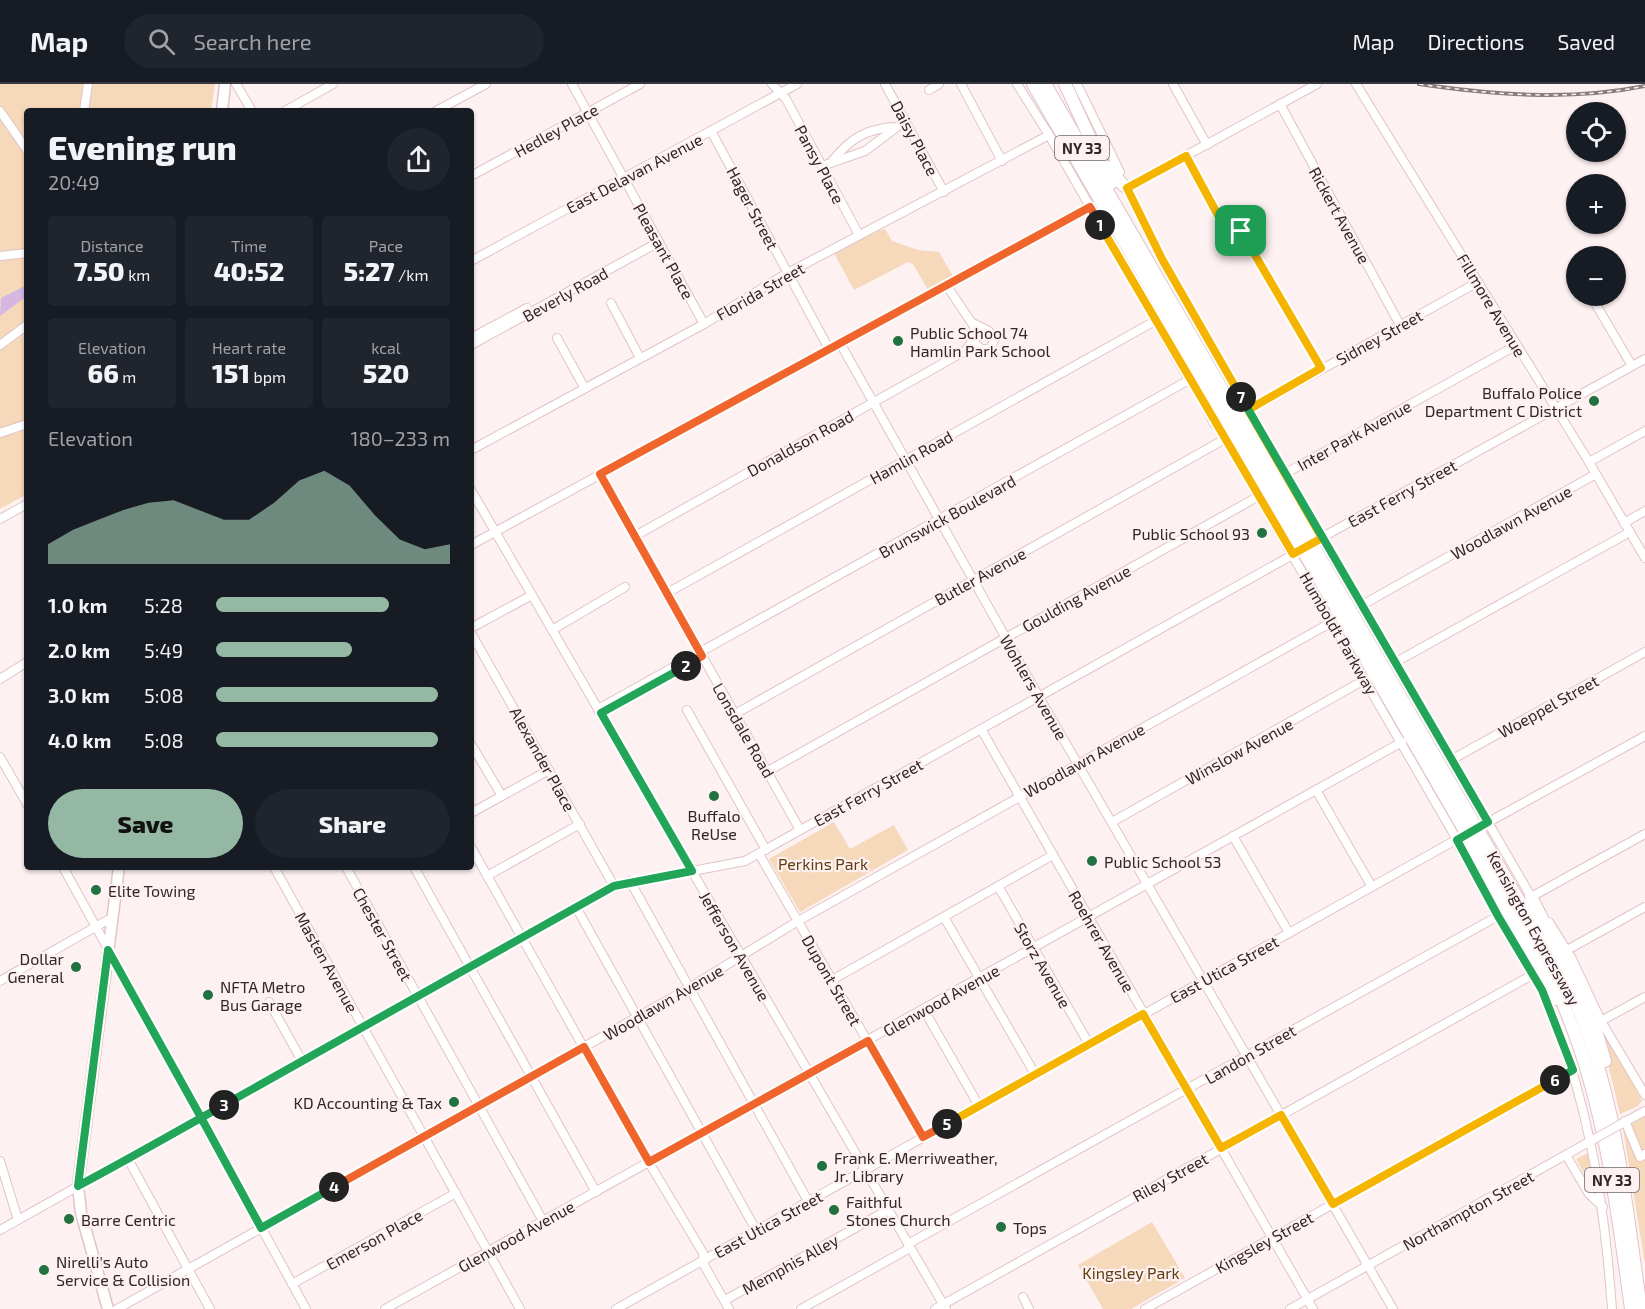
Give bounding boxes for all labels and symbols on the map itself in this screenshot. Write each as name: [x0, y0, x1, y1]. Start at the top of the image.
street label: Daisy Place: [887, 97, 943, 179]
street label: Hedley Place: [511, 99, 601, 161]
street label: Pansy Place: [791, 121, 849, 207]
street label: East Delavan Avenue: [563, 129, 705, 217]
road number: NY 33: [1055, 136, 1109, 160]
street label: Hager Street: [723, 163, 783, 253]
street label: Rickert Avenue: [1306, 163, 1374, 267]
street label: Pleasant Place: [630, 200, 698, 302]
pin: [1215, 205, 1266, 256]
pin: 1: [1085, 210, 1115, 240]
street label: Fillmore Avenue: [1454, 250, 1530, 360]
street label: Florida Street: [712, 258, 808, 324]
street label: Beverly Road: [519, 263, 611, 325]
street label: Sidney Street: [1332, 305, 1426, 369]
place label: Public School 74 Hamlin Park School: [910, 323, 1050, 360]
marker: Public School 74 Hamlin Park School: [891, 334, 905, 348]
pin: 7: [1226, 382, 1256, 412]
place label: Buffalo Police Department C District: [1425, 383, 1582, 420]
marker: Buffalo Police Department C District: [1587, 394, 1601, 408]
street label: Inter Park Avenue: [1294, 396, 1414, 474]
street label: Donaldson Road: [744, 406, 856, 480]
street label: Hamlin Road: [866, 426, 956, 488]
street label: East Ferry Street: [1344, 455, 1460, 531]
street label: Brunswick Boulevard: [875, 470, 1019, 562]
street label: Woodlawn Avenue: [1447, 481, 1575, 563]
place label: Public School 93: [1132, 524, 1250, 543]
marker: Public School 93: [1255, 526, 1269, 540]
street label: Butler Avenue: [931, 543, 1029, 609]
street label: Goulding Avenue: [1018, 560, 1134, 636]
street label: Humboldt Parkway: [1296, 568, 1382, 698]
street label: Wohlers Avenue: [996, 631, 1072, 743]
pin: 2: [671, 651, 701, 681]
street label: Woeppel Street: [1494, 671, 1602, 741]
street label: Lonsdale Road: [709, 679, 779, 781]
street label: Alexander Place: [506, 703, 580, 815]
street label: Winslow Avenue: [1182, 714, 1296, 788]
street label: Woodlawn Avenue: [1020, 719, 1148, 801]
street label: East Ferry Street: [810, 754, 926, 830]
marker: Buffalo ReUse: [707, 789, 721, 803]
place label: Buffalo ReUse: [687, 806, 741, 843]
street label: Kensington Expressway: [1484, 847, 1585, 1009]
place label: Public School 53: [1104, 852, 1221, 871]
park label: Perkins Park: [778, 854, 868, 873]
marker: Public School 53: [1085, 854, 1099, 868]
place label: Elite Towing: [108, 881, 196, 900]
marker: Elite Towing: [89, 883, 103, 897]
street label: Chester Street: [349, 884, 417, 984]
street label: Roehrer Avenue: [1065, 887, 1139, 995]
street label: Jefferson Avenue: [696, 888, 774, 1004]
street label: Masten Avenue: [292, 909, 362, 1015]
street label: Storz Avenue: [1011, 919, 1075, 1011]
street label: Dupont Street: [798, 931, 866, 1029]
street label: East Utica Street: [1167, 931, 1281, 1007]
place label: Dollar General: [8, 949, 65, 986]
marker: Dollar General: [69, 960, 83, 974]
street label: Woodlawn Avenue: [600, 960, 726, 1044]
street label: Glenwood Avenue: [880, 960, 1002, 1040]
place label: NFTA Metro Bus Garage: [220, 977, 305, 1014]
marker: NFTA Metro Bus Garage: [201, 988, 215, 1002]
street label: Landon Street: [1201, 1020, 1299, 1088]
pin: 6: [1540, 1065, 1570, 1095]
pin: 3: [209, 1090, 239, 1120]
place label: KD Accounting & Tax: [293, 1093, 443, 1112]
marker: KD Accounting & Tax: [447, 1095, 461, 1109]
pin: 5: [932, 1109, 962, 1139]
place label: Frank E. Merriweather, Jr. Library: [834, 1148, 998, 1185]
street label: Riley Street: [1129, 1148, 1211, 1206]
marker: Frank E. Merriweather, Jr. Library: [815, 1159, 829, 1173]
street label: Northampton Street: [1399, 1166, 1537, 1254]
road number: NY 33: [1585, 1168, 1639, 1192]
pin: 4: [319, 1172, 349, 1202]
street label: East Utica Street: [711, 1186, 825, 1262]
place label: Faithful Stones Church: [846, 1192, 951, 1229]
street label: Glenwood Avenue: [455, 1196, 577, 1276]
marker: Faithful Stones Church: [827, 1203, 841, 1217]
street label: Emerson Place: [322, 1205, 426, 1273]
street label: Kingsley Street: [1212, 1207, 1316, 1277]
place label: Barre Centric: [81, 1210, 176, 1229]
marker: Barre Centric: [62, 1212, 76, 1226]
place label: Tops: [1013, 1218, 1047, 1237]
marker: Tops: [994, 1220, 1008, 1234]
street label: Memphis Alley: [739, 1230, 842, 1298]
place label: Nirelli's Auto Service & Collision: [56, 1252, 190, 1289]
marker: Nirelli's Auto Service & Collision: [37, 1263, 51, 1277]
park label: Kingsley Park: [1082, 1263, 1180, 1282]

